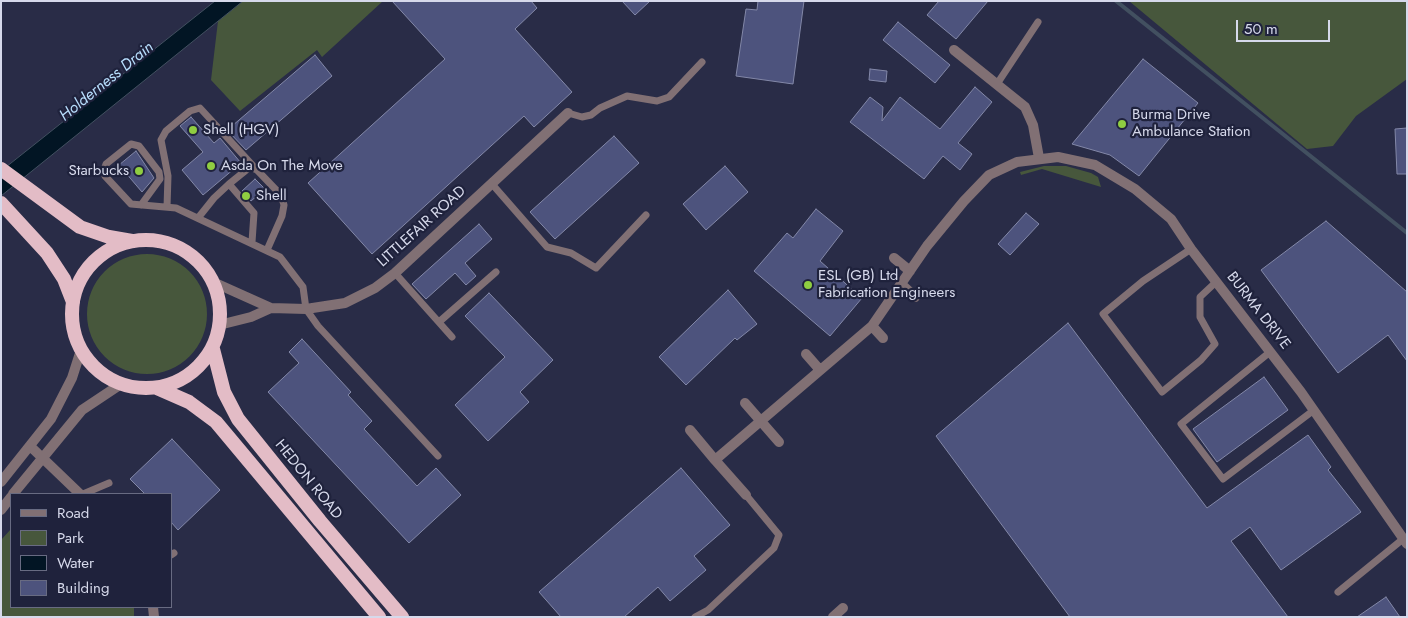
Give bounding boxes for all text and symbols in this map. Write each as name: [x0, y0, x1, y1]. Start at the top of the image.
scale bar: [1238, 10, 1332, 42]
text: 50 m: [1244, 18, 1278, 40]
water label: Holderness Drain: [56, 38, 158, 126]
place label: Burma Drive Ambulance Station: [1132, 106, 1251, 141]
marker: Burma Drive Ambulance Station: [1116, 118, 1128, 130]
place label: Shell (HGV): [203, 121, 279, 139]
marker: Shell (HGV): [187, 124, 199, 136]
place label: Asda On The Move: [221, 157, 343, 175]
marker: Asda On The Move: [205, 160, 217, 172]
place label: Starbucks: [69, 162, 129, 180]
marker: Starbucks: [133, 165, 145, 177]
street label: LITTLEFAIR ROAD: [374, 183, 470, 271]
place label: Shell: [256, 187, 287, 205]
marker: Shell: [240, 190, 252, 202]
place label: ESL (GB) Ltd Fabrication Engineers: [818, 267, 955, 302]
street label: BURMA DRIVE: [1222, 269, 1294, 353]
marker: ESL (GB) Ltd Fabrication Engineers: [802, 279, 814, 291]
street label: HEDON ROAD: [270, 437, 346, 523]
legend: [10, 493, 172, 608]
text: Road: [57, 502, 89, 524]
text: Park: [57, 527, 84, 549]
text: Water: [57, 552, 94, 574]
text: Building: [57, 577, 109, 599]

